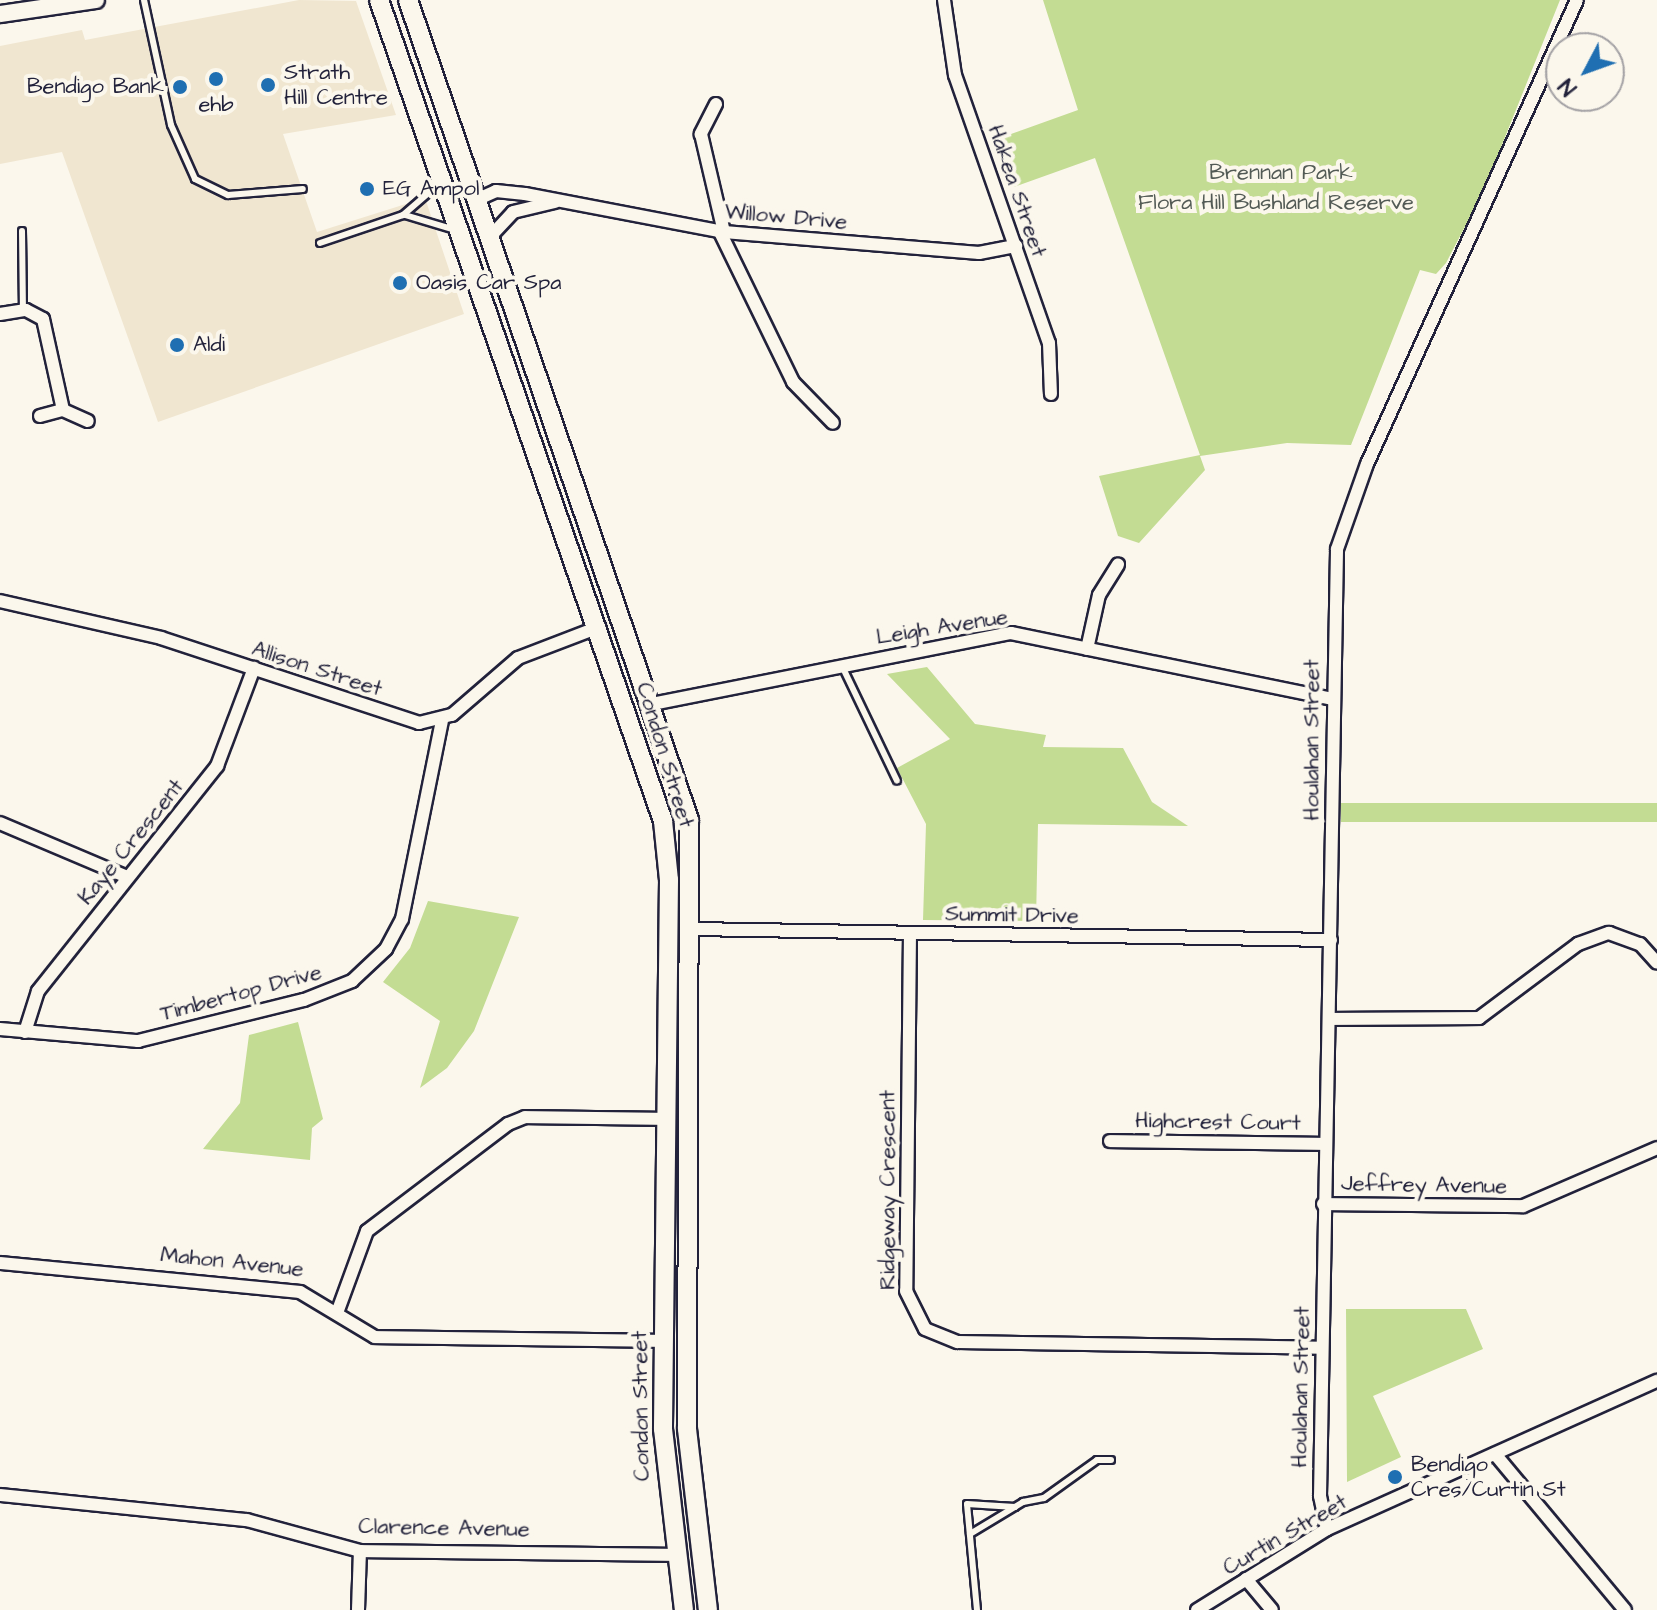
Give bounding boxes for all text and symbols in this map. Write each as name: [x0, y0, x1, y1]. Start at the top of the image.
north arrow: [1545, 32, 1625, 112]
place label: Strath Hill Centre: [284, 59, 388, 110]
marker: ehb: [207, 70, 225, 88]
text: N: [1552, 71, 1584, 102]
place label: Bendigo Bank: [27, 74, 164, 100]
marker: Strath Hill Centre: [259, 76, 277, 94]
marker: Bendigo Bank: [171, 78, 189, 96]
place label: ehb: [198, 92, 234, 118]
street label: Hakea Street: [982, 122, 1052, 260]
park label: Brennan Park: [1209, 160, 1353, 186]
place label: EG Ampol: [383, 176, 479, 202]
marker: EG Ampol: [358, 180, 376, 198]
park label: Flora Hill Bushland Reserve: [1138, 190, 1414, 216]
street label: Willow Drive: [724, 198, 848, 236]
place label: Oasis Car Spa: [416, 270, 561, 296]
marker: Oasis Car Spa: [391, 274, 409, 292]
place label: Aldi: [193, 332, 225, 358]
marker: Aldi: [168, 336, 186, 354]
street label: Leigh Avenue: [874, 604, 1010, 650]
street label: Allison Street: [249, 636, 385, 702]
street label: Houlahan Street: [1299, 659, 1325, 821]
street label: Condon Street: [630, 679, 700, 831]
street label: Kaye Crescent: [72, 774, 190, 910]
street label: Summit Drive: [945, 901, 1079, 929]
street label: Timbertop Drive: [157, 959, 325, 1027]
street label: Ridgeway Crescent: [875, 1090, 901, 1290]
street label: Highcrest Court: [1135, 1107, 1301, 1137]
street label: Jeffrey Avenue: [1341, 1170, 1507, 1200]
street label: Mahon Avenue: [159, 1241, 305, 1283]
street label: Houlahan Street: [1286, 1306, 1316, 1468]
street label: Condon Street: [626, 1331, 656, 1481]
place label: Bendigo Cres/Curtin St: [1411, 1451, 1566, 1502]
marker: Bendigo Cres/Curtin St: [1386, 1468, 1404, 1486]
street label: Curtin Street: [1218, 1489, 1352, 1581]
street label: Clarence Avenue: [358, 1513, 530, 1543]

